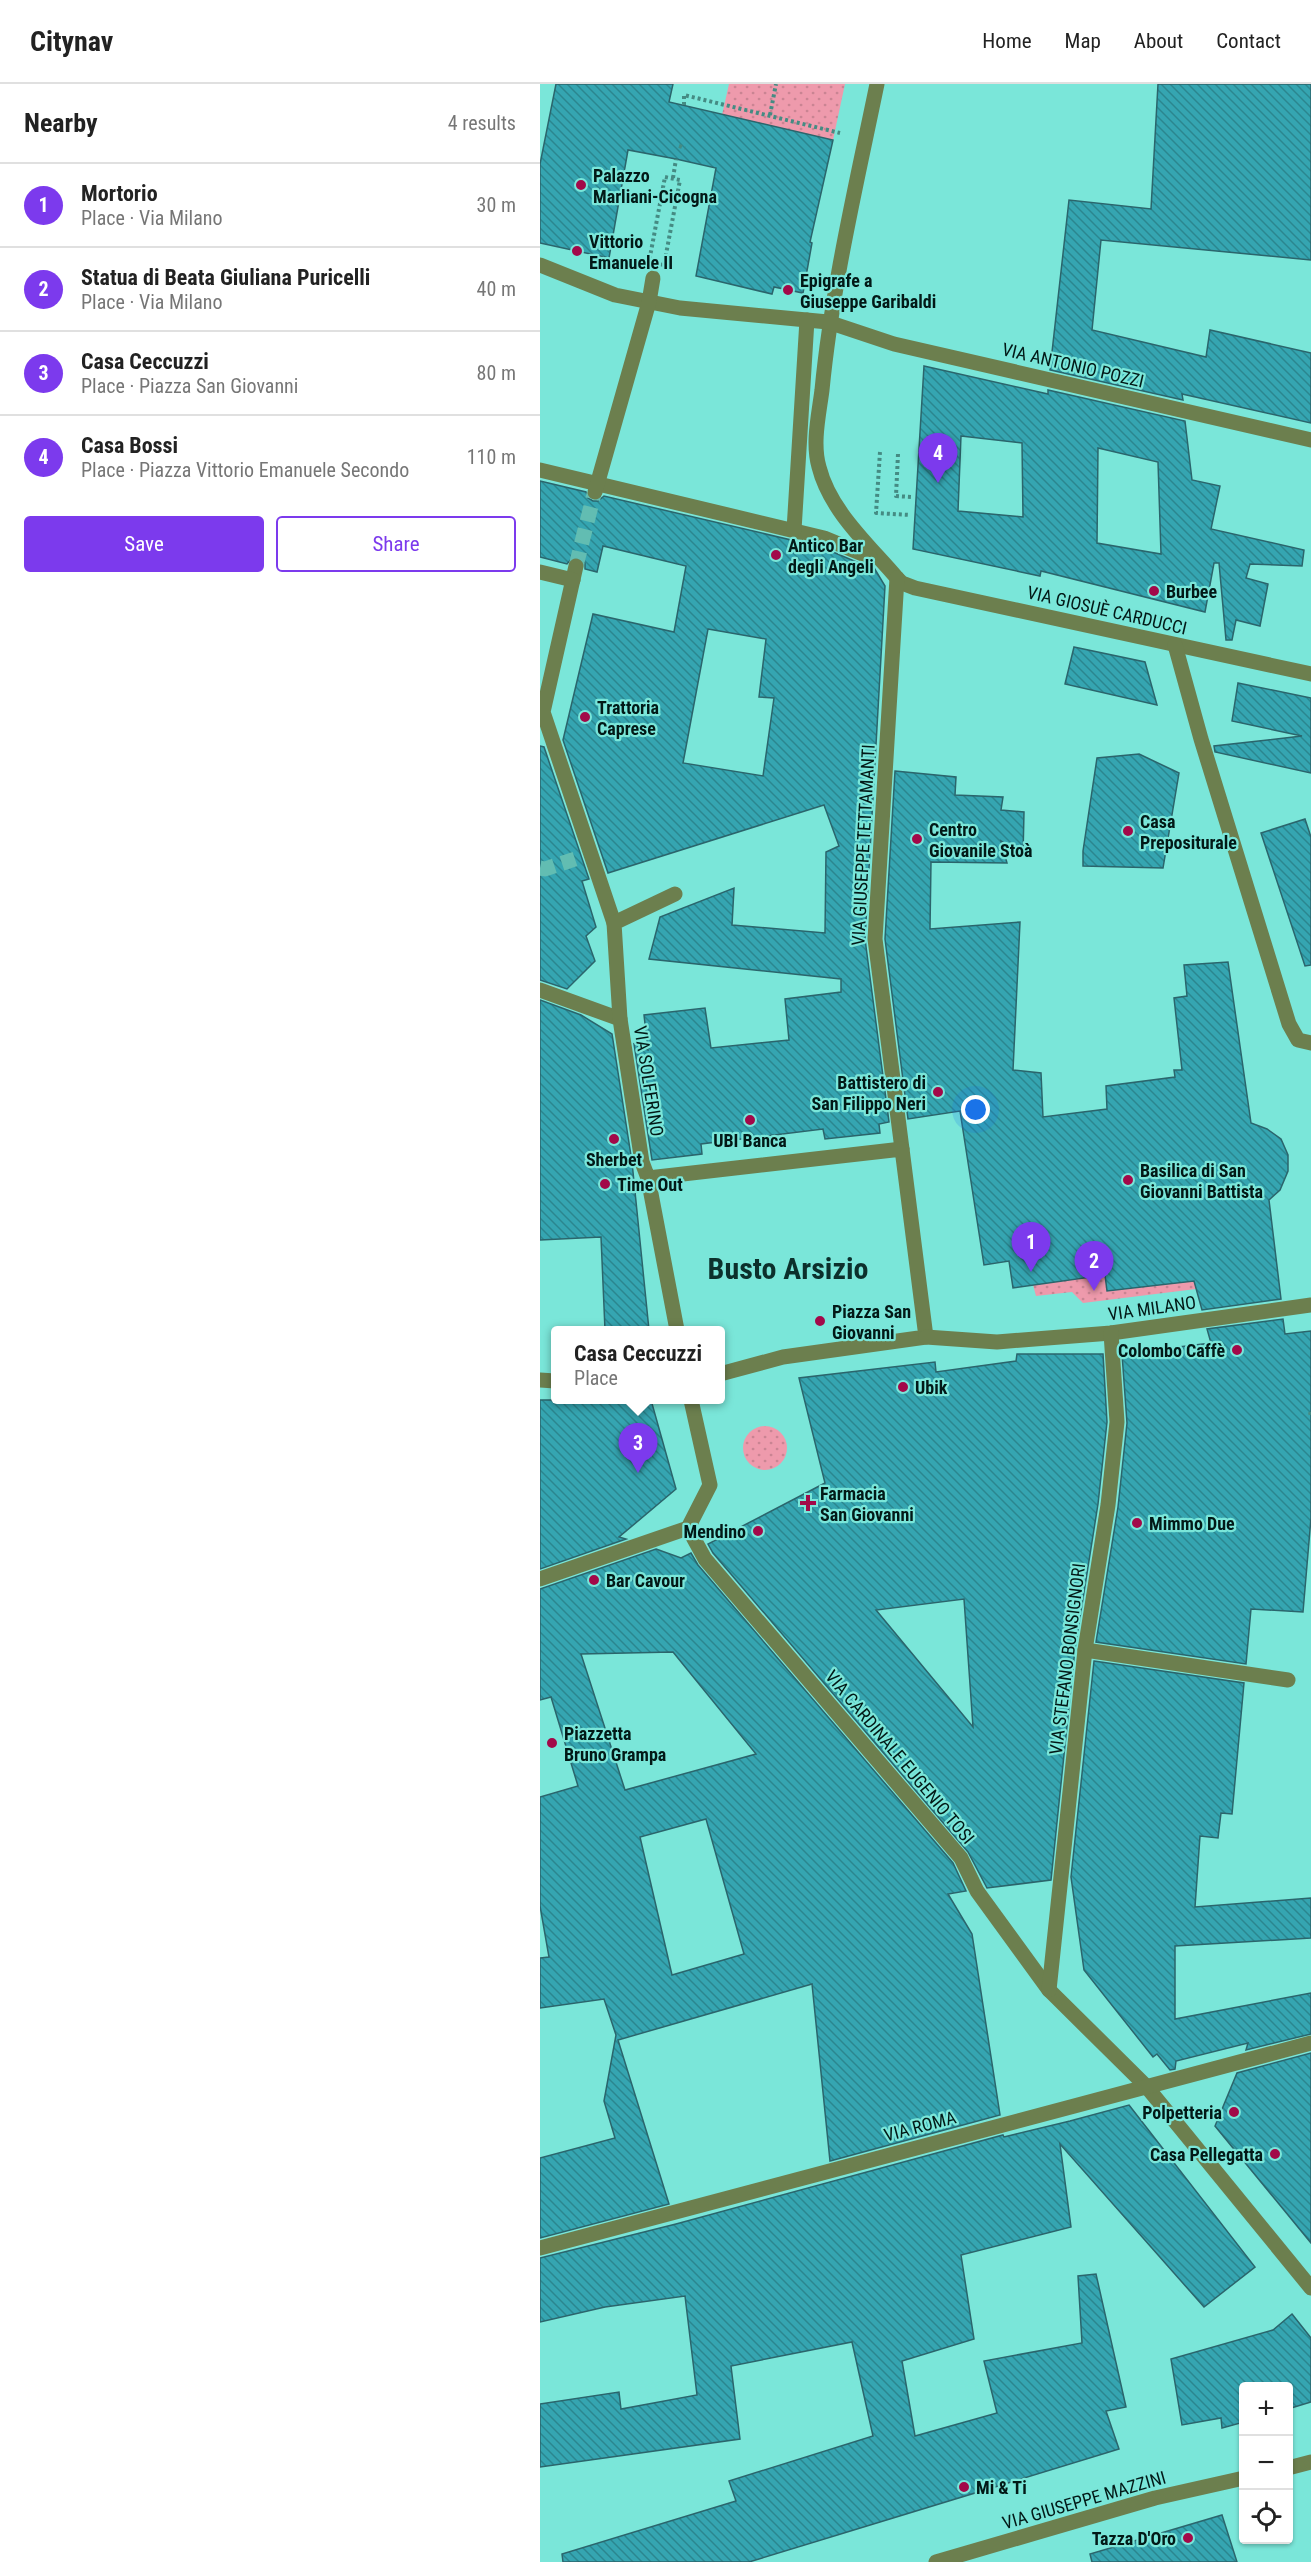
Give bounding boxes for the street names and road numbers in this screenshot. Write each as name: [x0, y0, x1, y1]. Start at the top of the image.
street label: VIA ANTONIO POZZI: [1000, 338, 1146, 392]
street label: VIA GIOSUÈ CARDUCCI: [1025, 581, 1189, 639]
street label: VIA GIUSEPPE TETTAMANTI: [847, 744, 879, 946]
street label: VIA SOLFERINO: [630, 1024, 668, 1138]
street label: VIA MILANO: [1107, 1291, 1197, 1325]
street label: VIA STEFANO BONSIGNORI: [1045, 1562, 1089, 1756]
street label: VIA CARDINALE EUGENIO TOSI: [821, 1666, 979, 1848]
street label: VIA ROMA: [882, 2106, 959, 2146]
street label: VIA GIUSEPPE MAZZINI: [1000, 2467, 1168, 2533]

